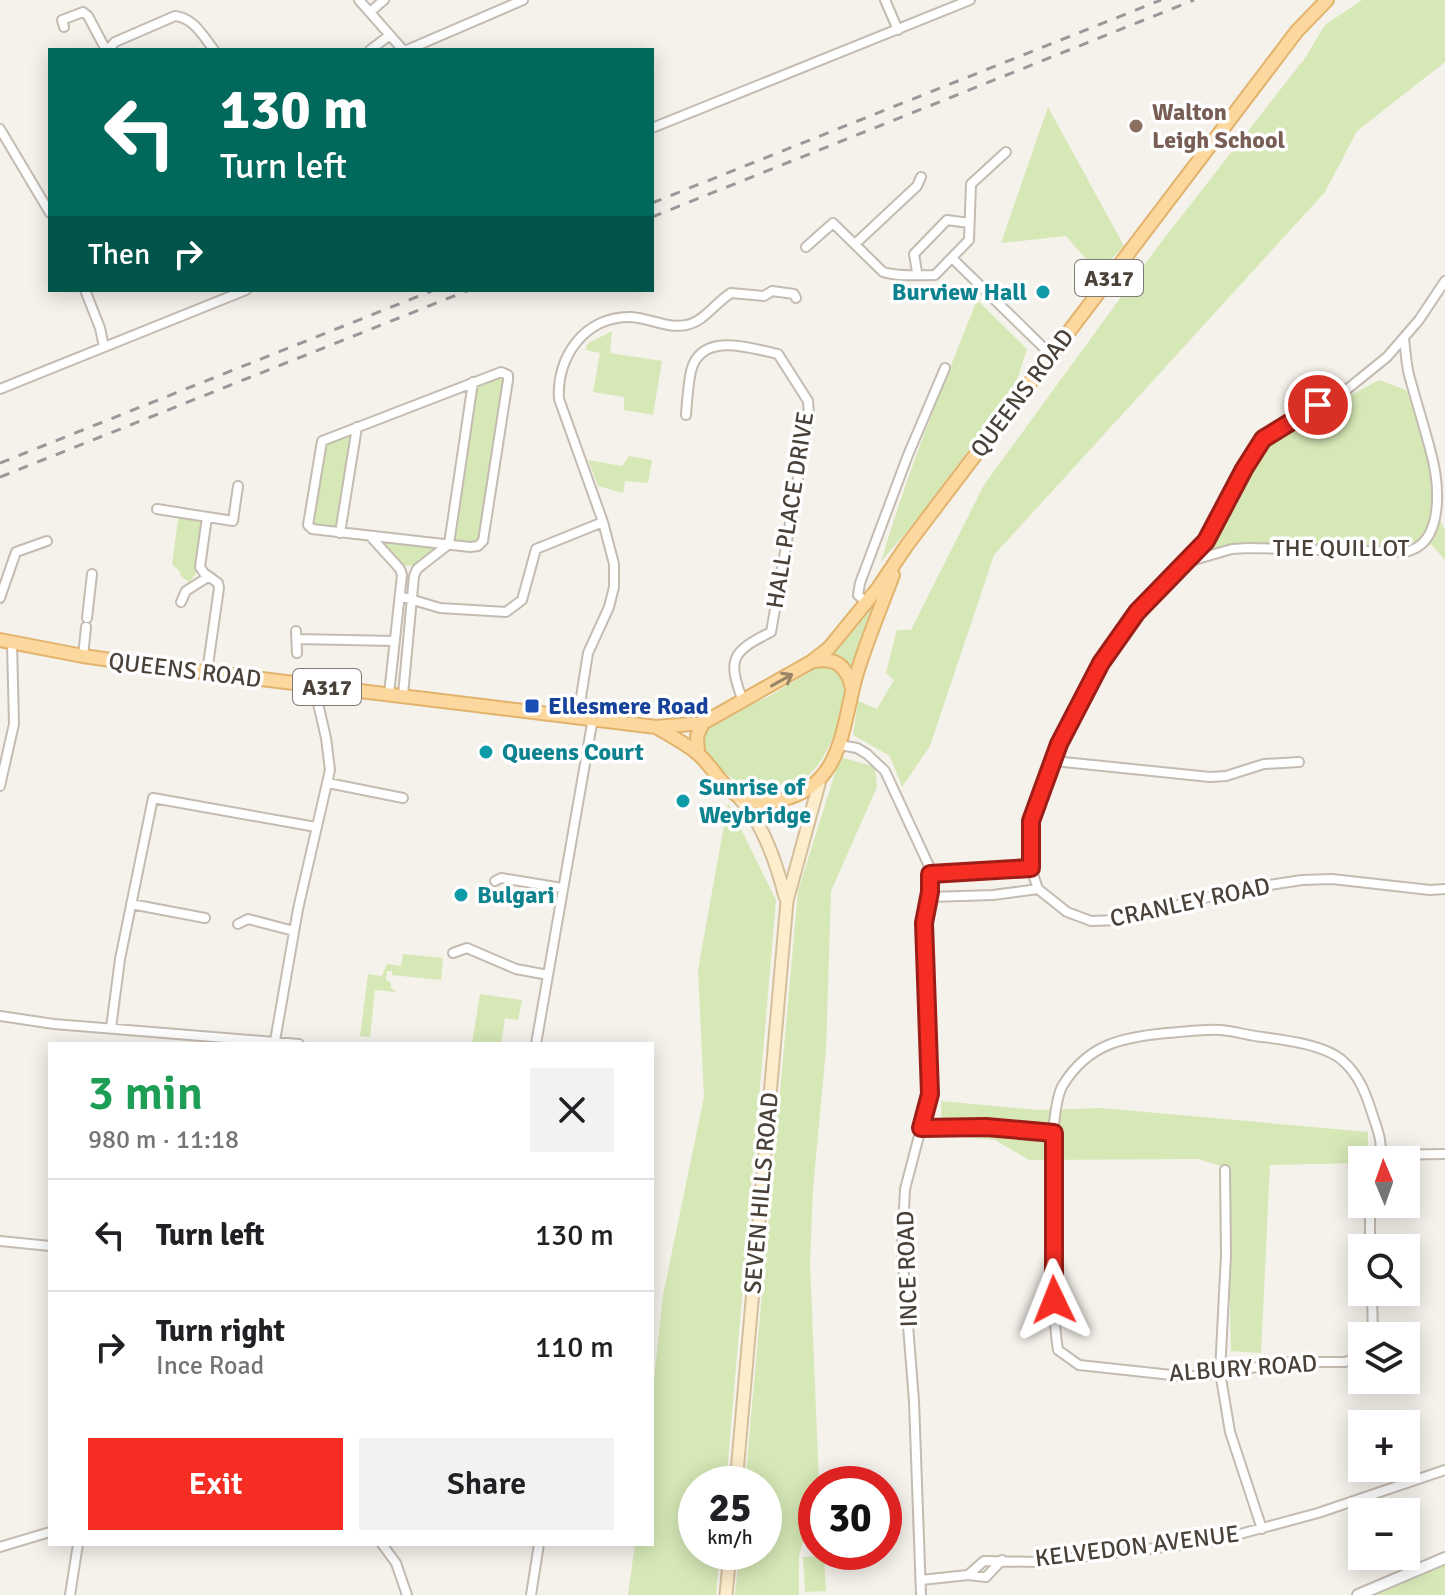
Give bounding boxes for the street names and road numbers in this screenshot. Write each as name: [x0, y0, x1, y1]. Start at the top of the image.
road number: A317: [1075, 260, 1143, 296]
street label: QUEENS ROAD: [964, 323, 1080, 463]
street label: HALL PLACE DRIVE: [760, 410, 820, 610]
street label: THE QUILLOT: [1273, 533, 1410, 563]
street label: QUEENS ROAD: [107, 646, 263, 694]
road number: A317: [293, 669, 361, 705]
street label: CRANLEY ROAD: [1107, 870, 1273, 934]
street label: SEVEN HILLS ROAD: [737, 1091, 785, 1295]
street label: INCE ROAD: [890, 1210, 924, 1328]
street label: ALBURY ROAD: [1168, 1348, 1318, 1388]
street label: KELVEDON AVENUE: [1033, 1519, 1241, 1573]

